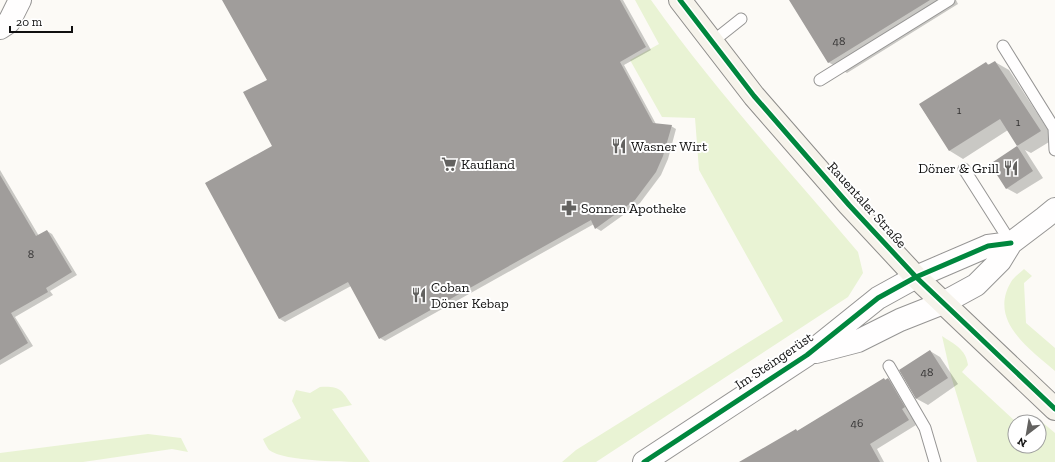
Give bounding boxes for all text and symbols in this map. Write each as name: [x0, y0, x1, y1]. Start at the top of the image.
scale bar: [10, 8, 72, 34]
text: 20 m: [16, 15, 43, 29]
house number: 48: [833, 34, 845, 48]
house number: 1: [957, 103, 962, 117]
house number: 1: [1016, 115, 1021, 129]
restaurant icon: Wasner Wirt: [610, 137, 628, 155]
place label: Wasner Wirt: [631, 138, 708, 155]
supermarket icon: Kaufland: [440, 155, 458, 173]
place label: Kaufland: [461, 156, 515, 173]
street label: Rauentaler Straße: [824, 158, 910, 252]
restaurant icon: Döner & Grill: [1002, 159, 1020, 177]
place label: Döner & Grill: [918, 160, 999, 177]
pharmacy icon: Sonnen Apotheke: [560, 199, 578, 217]
place label: Sonnen Apotheke: [581, 200, 687, 217]
house number: 8: [28, 247, 34, 261]
place label: Coban Döner Kebap: [431, 279, 509, 312]
restaurant icon: Coban Döner Kebap: [410, 286, 428, 304]
street label: Im Steingerüst: [732, 328, 817, 393]
house number: 48: [921, 365, 933, 379]
north arrow: [1007, 414, 1047, 454]
house number: 46: [851, 416, 863, 430]
text: N: [1015, 434, 1029, 450]

